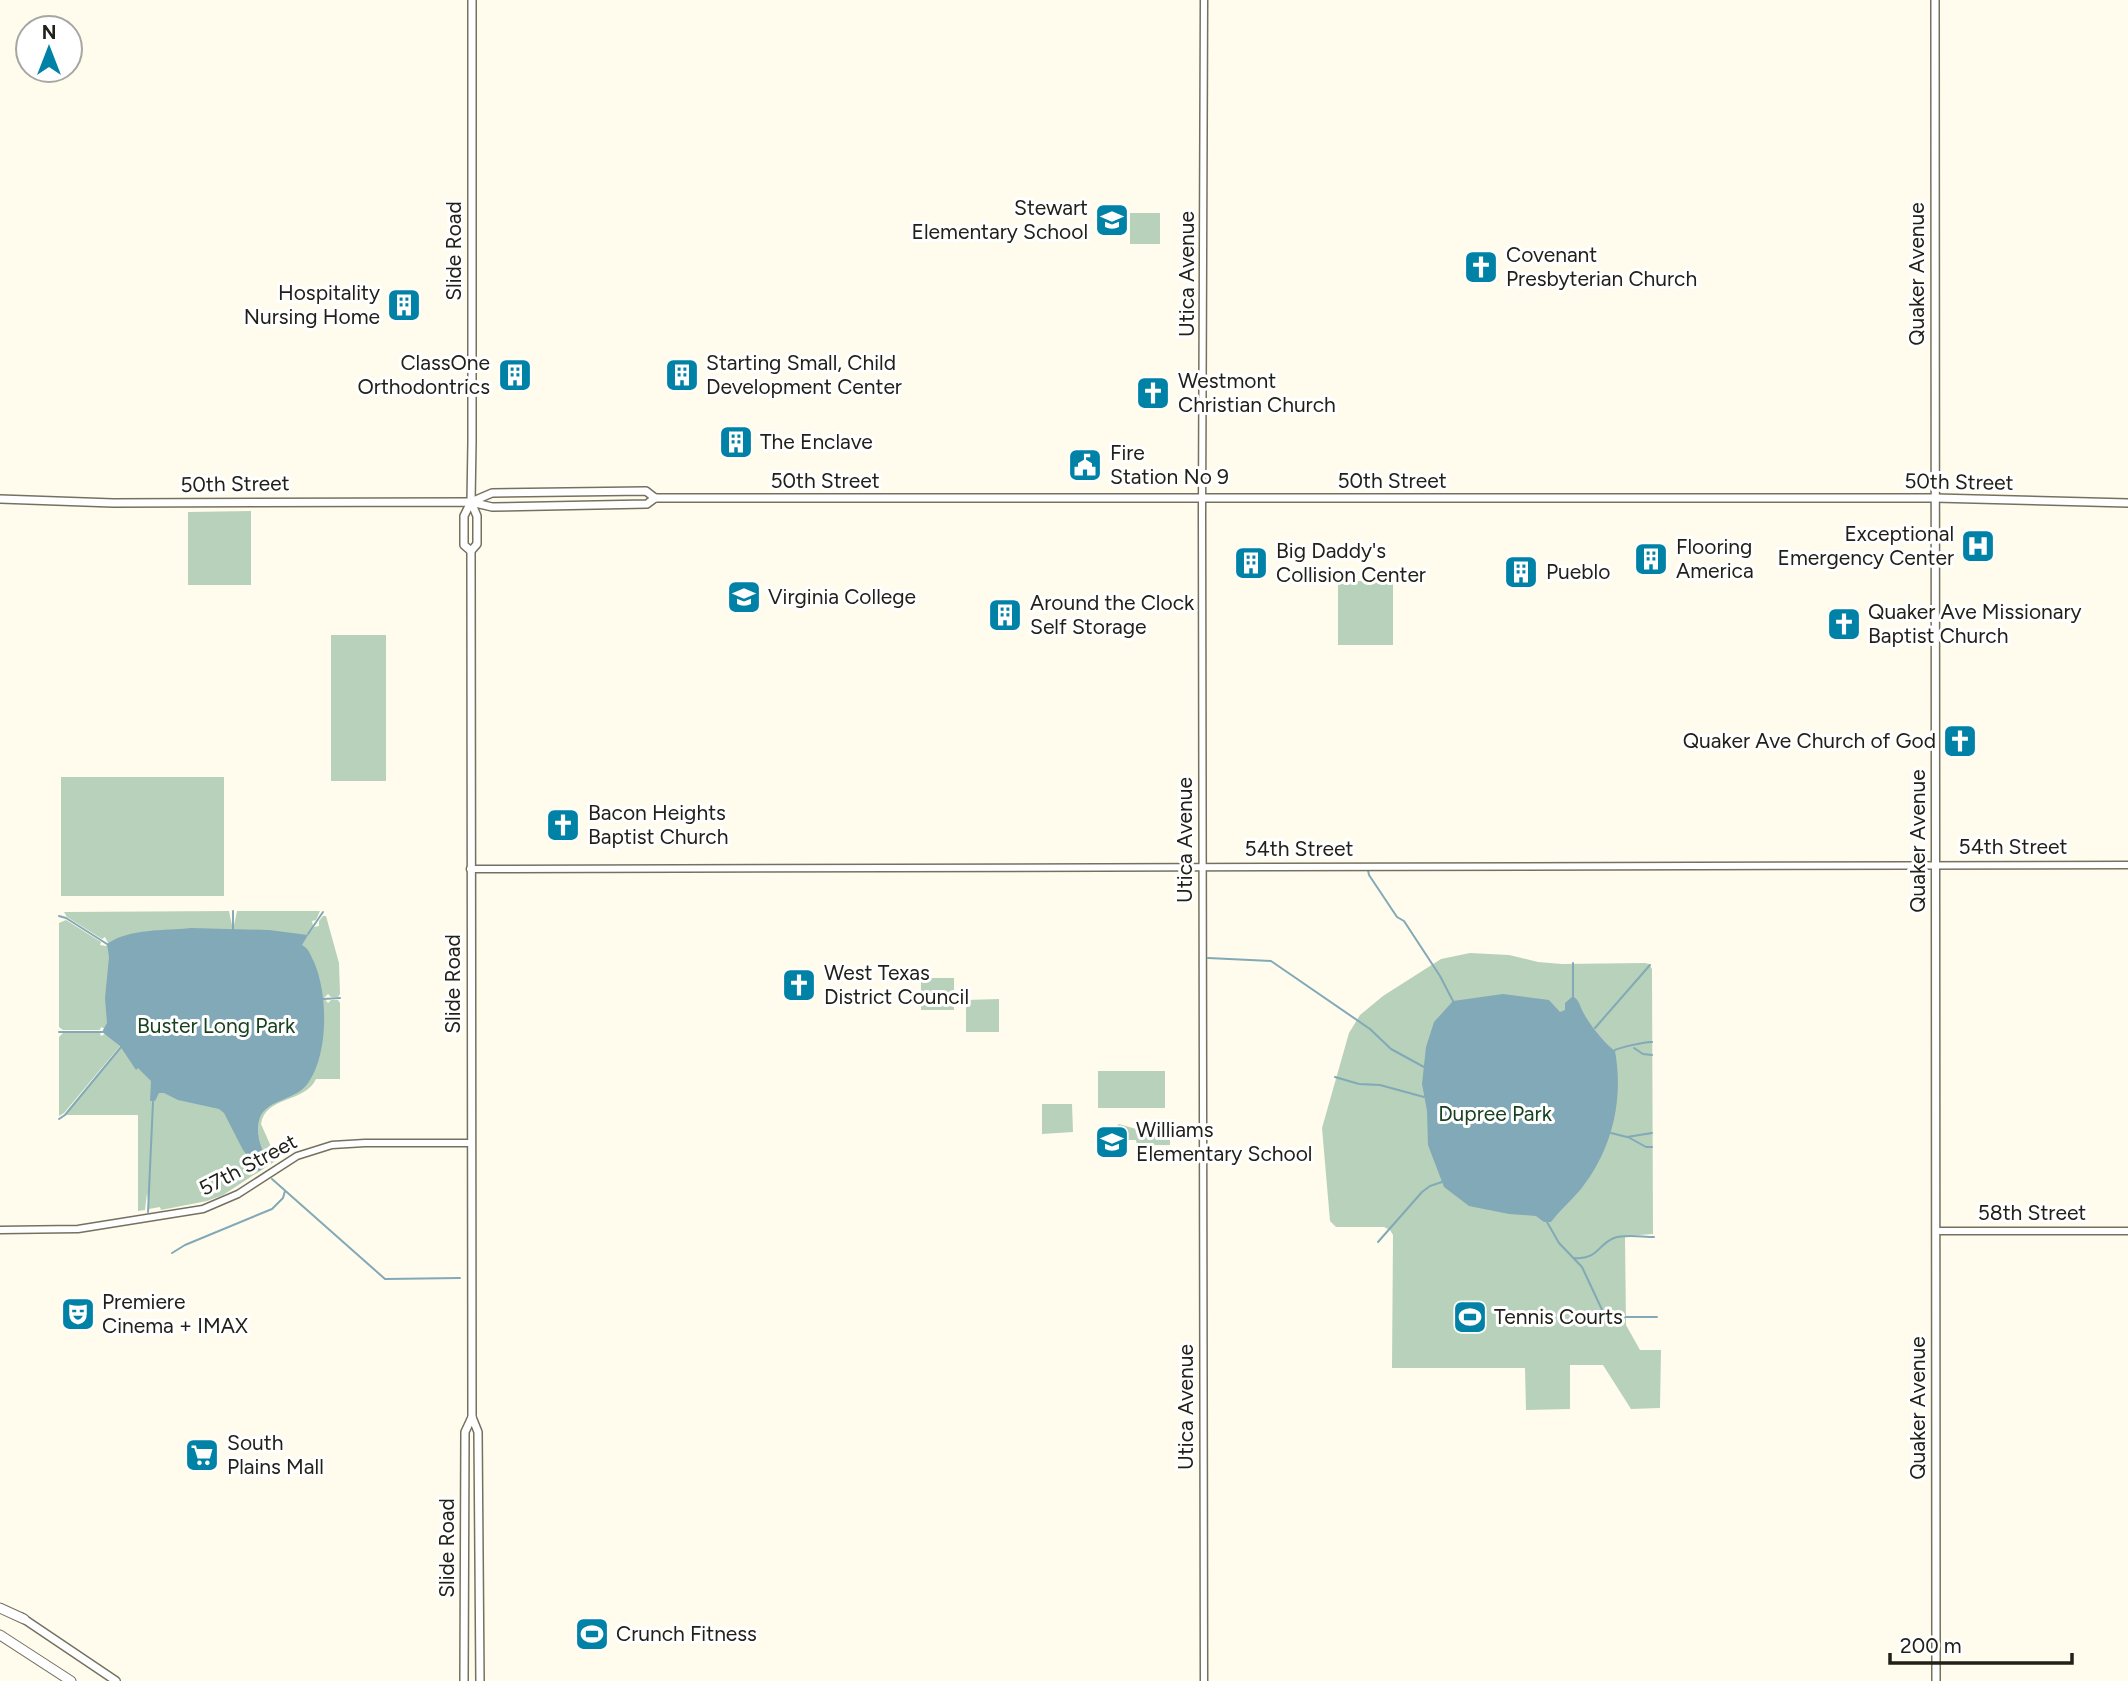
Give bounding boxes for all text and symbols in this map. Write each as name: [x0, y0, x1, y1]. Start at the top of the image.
north arrow: [14, 14, 84, 84]
text: N: [42, 21, 56, 44]
place label: Stewart Elementary School: [912, 195, 1088, 244]
street label: Slide Road: [441, 201, 466, 301]
school or university icon: Stewart Elementary School: [1093, 201, 1131, 239]
street label: Quaker Avenue: [1904, 202, 1929, 346]
street label: Utica Avenue: [1174, 211, 1199, 337]
place label: Covenant Presbyterian Church: [1506, 242, 1697, 291]
church icon: Covenant Presbyterian Church: [1462, 248, 1500, 286]
place label: Hospitality Nursing Home: [244, 280, 380, 329]
building icon: Hospitality Nursing Home: [385, 286, 423, 324]
place label: ClassOne Orthodontrics: [358, 350, 490, 399]
place label: Starting Small, Child Development Center: [706, 350, 902, 399]
building icon: ClassOne Orthodontrics: [496, 356, 534, 394]
building icon: Starting Small, Child Development Center: [663, 356, 701, 394]
place label: Westmont Christian Church: [1178, 368, 1336, 417]
church icon: Westmont Christian Church: [1134, 374, 1172, 412]
building icon: The Enclave: [717, 423, 755, 461]
place label: The Enclave: [760, 429, 873, 454]
place label: Fire Station No 9: [1110, 440, 1229, 489]
public building icon: Fire Station No 9: [1066, 446, 1104, 484]
street label: 50th Street: [770, 468, 880, 493]
street label: 50th Street: [1337, 468, 1447, 493]
street label: 50th Street: [1904, 468, 2014, 495]
street label: 50th Street: [180, 470, 290, 497]
place label: Exceptional Emergency Center: [1778, 521, 1954, 570]
hospital icon: Exceptional Emergency Center: [1959, 527, 1997, 565]
place label: Flooring America: [1676, 534, 1754, 583]
place label: Big Daddy's Collision Center: [1276, 538, 1426, 587]
building icon: Flooring America: [1632, 540, 1670, 578]
building icon: Big Daddy's Collision Center: [1232, 544, 1270, 582]
building icon: Pueblo: [1502, 553, 1540, 591]
place label: Pueblo: [1546, 559, 1610, 584]
school or university icon: Virginia College: [725, 578, 763, 616]
place label: Virginia College: [768, 584, 916, 609]
place label: Around the Clock Self Storage: [1030, 590, 1195, 639]
building icon: Around the Clock Self Storage: [986, 596, 1024, 634]
place label: Quaker Ave Missionary Baptist Church: [1868, 599, 2082, 648]
church icon: Quaker Ave Missionary Baptist Church: [1825, 605, 1863, 643]
church icon: Quaker Ave Church of God: [1941, 722, 1979, 760]
place label: Quaker Ave Church of God: [1683, 728, 1936, 753]
street label: Quaker Avenue: [1905, 769, 1930, 913]
street label: Utica Avenue: [1172, 777, 1197, 903]
place label: Bacon Heights Baptist Church: [588, 800, 728, 849]
church icon: Bacon Heights Baptist Church: [544, 806, 582, 844]
street label: 54th Street: [1959, 834, 2067, 859]
street label: 54th Street: [1245, 836, 1353, 861]
street label: Slide Road: [440, 934, 465, 1034]
place label: West Texas District Council: [824, 960, 969, 1009]
church icon: West Texas District Council: [780, 966, 818, 1004]
park label: Buster Long Park: [137, 1013, 296, 1038]
park label: Dupree Park: [1438, 1101, 1553, 1126]
place label: Williams Elementary School: [1136, 1117, 1312, 1166]
school or university icon: Williams Elementary School: [1093, 1123, 1131, 1161]
street label: 57th Street: [195, 1128, 301, 1201]
street label: 58th Street: [1978, 1200, 2086, 1225]
place label: Premiere Cinema + IMAX: [102, 1289, 248, 1338]
theatre icon: Premiere Cinema + IMAX: [59, 1295, 97, 1333]
sports icon: Tennis Courts: [1451, 1298, 1489, 1336]
place label: Tennis Courts: [1494, 1304, 1623, 1329]
street label: Quaker Avenue: [1905, 1336, 1930, 1480]
street label: Utica Avenue: [1173, 1344, 1198, 1470]
place label: South Plains Mall: [227, 1430, 324, 1479]
supermarket icon: South Plains Mall: [183, 1436, 221, 1474]
street label: Slide Road: [434, 1498, 459, 1598]
sports icon: Crunch Fitness: [573, 1615, 611, 1653]
place label: Crunch Fitness: [616, 1621, 757, 1646]
scale bar: [1890, 1622, 2072, 1666]
text: 200 m: [1900, 1633, 1962, 1658]

